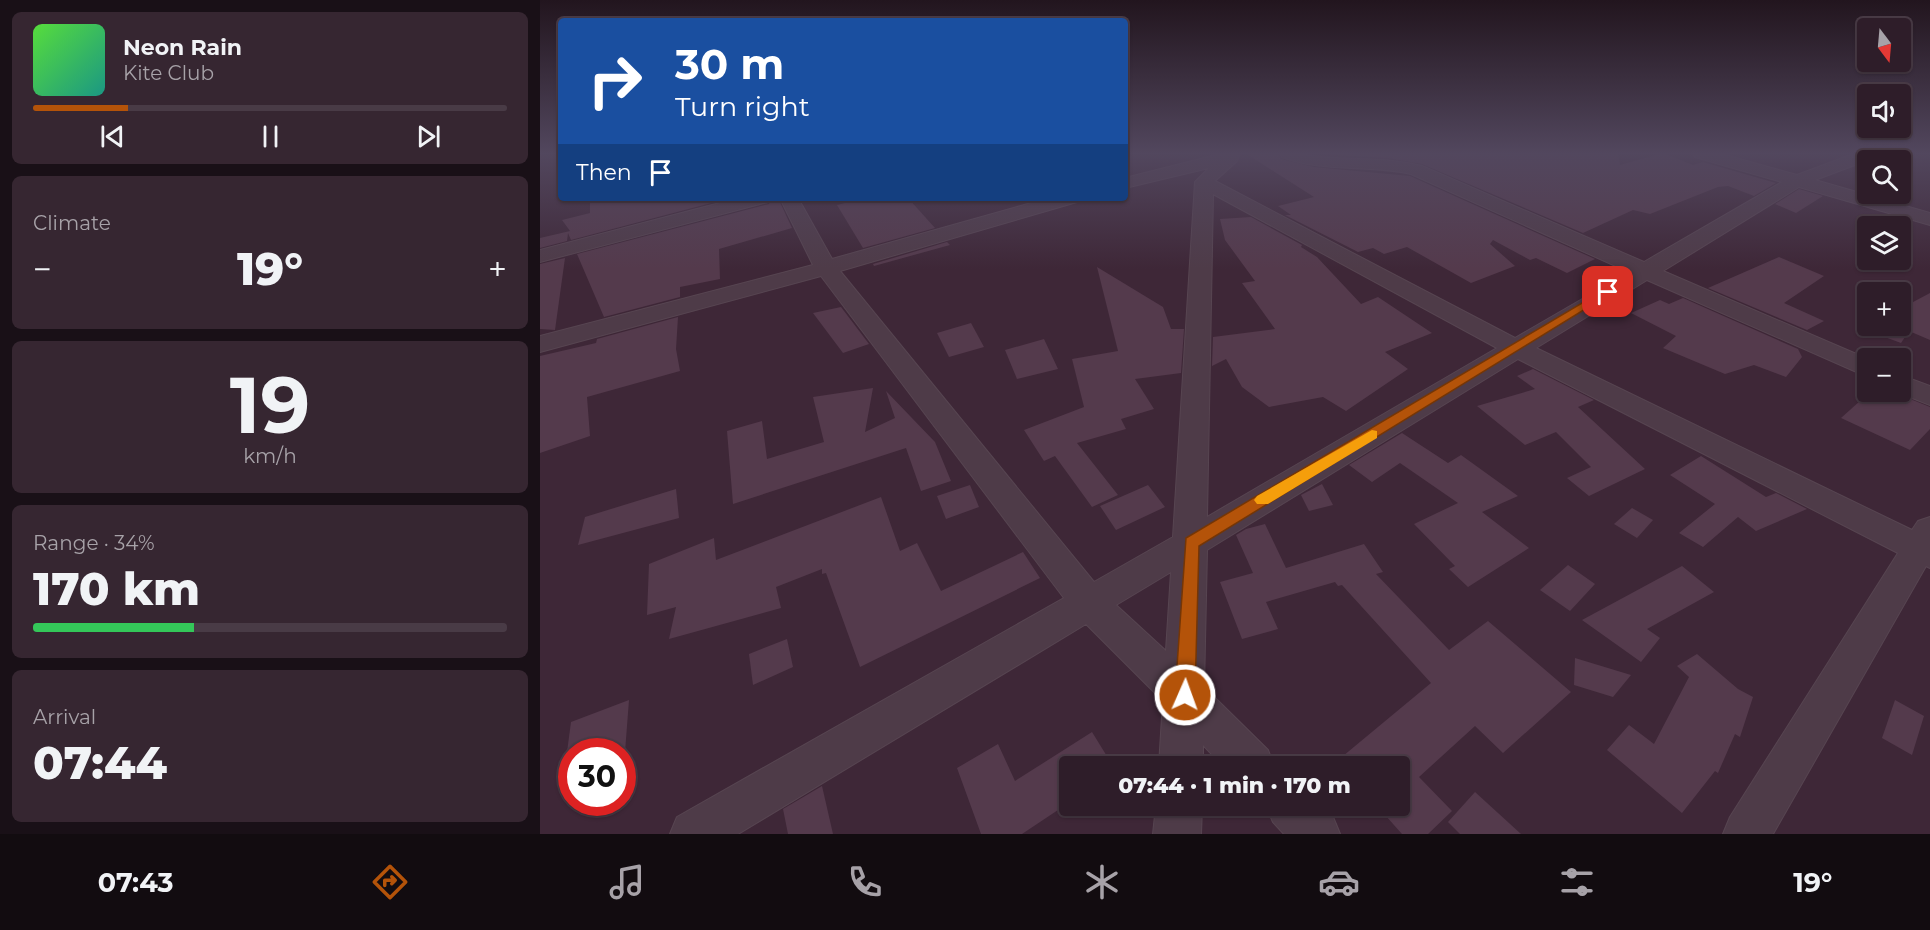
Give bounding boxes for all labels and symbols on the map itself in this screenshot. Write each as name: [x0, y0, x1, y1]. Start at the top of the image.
north arrow: [1857, 18, 1911, 72]
pin: [1582, 266, 1633, 317]
position arrow: [1153, 663, 1217, 727]
speed limit sign: 30: [558, 738, 636, 816]

